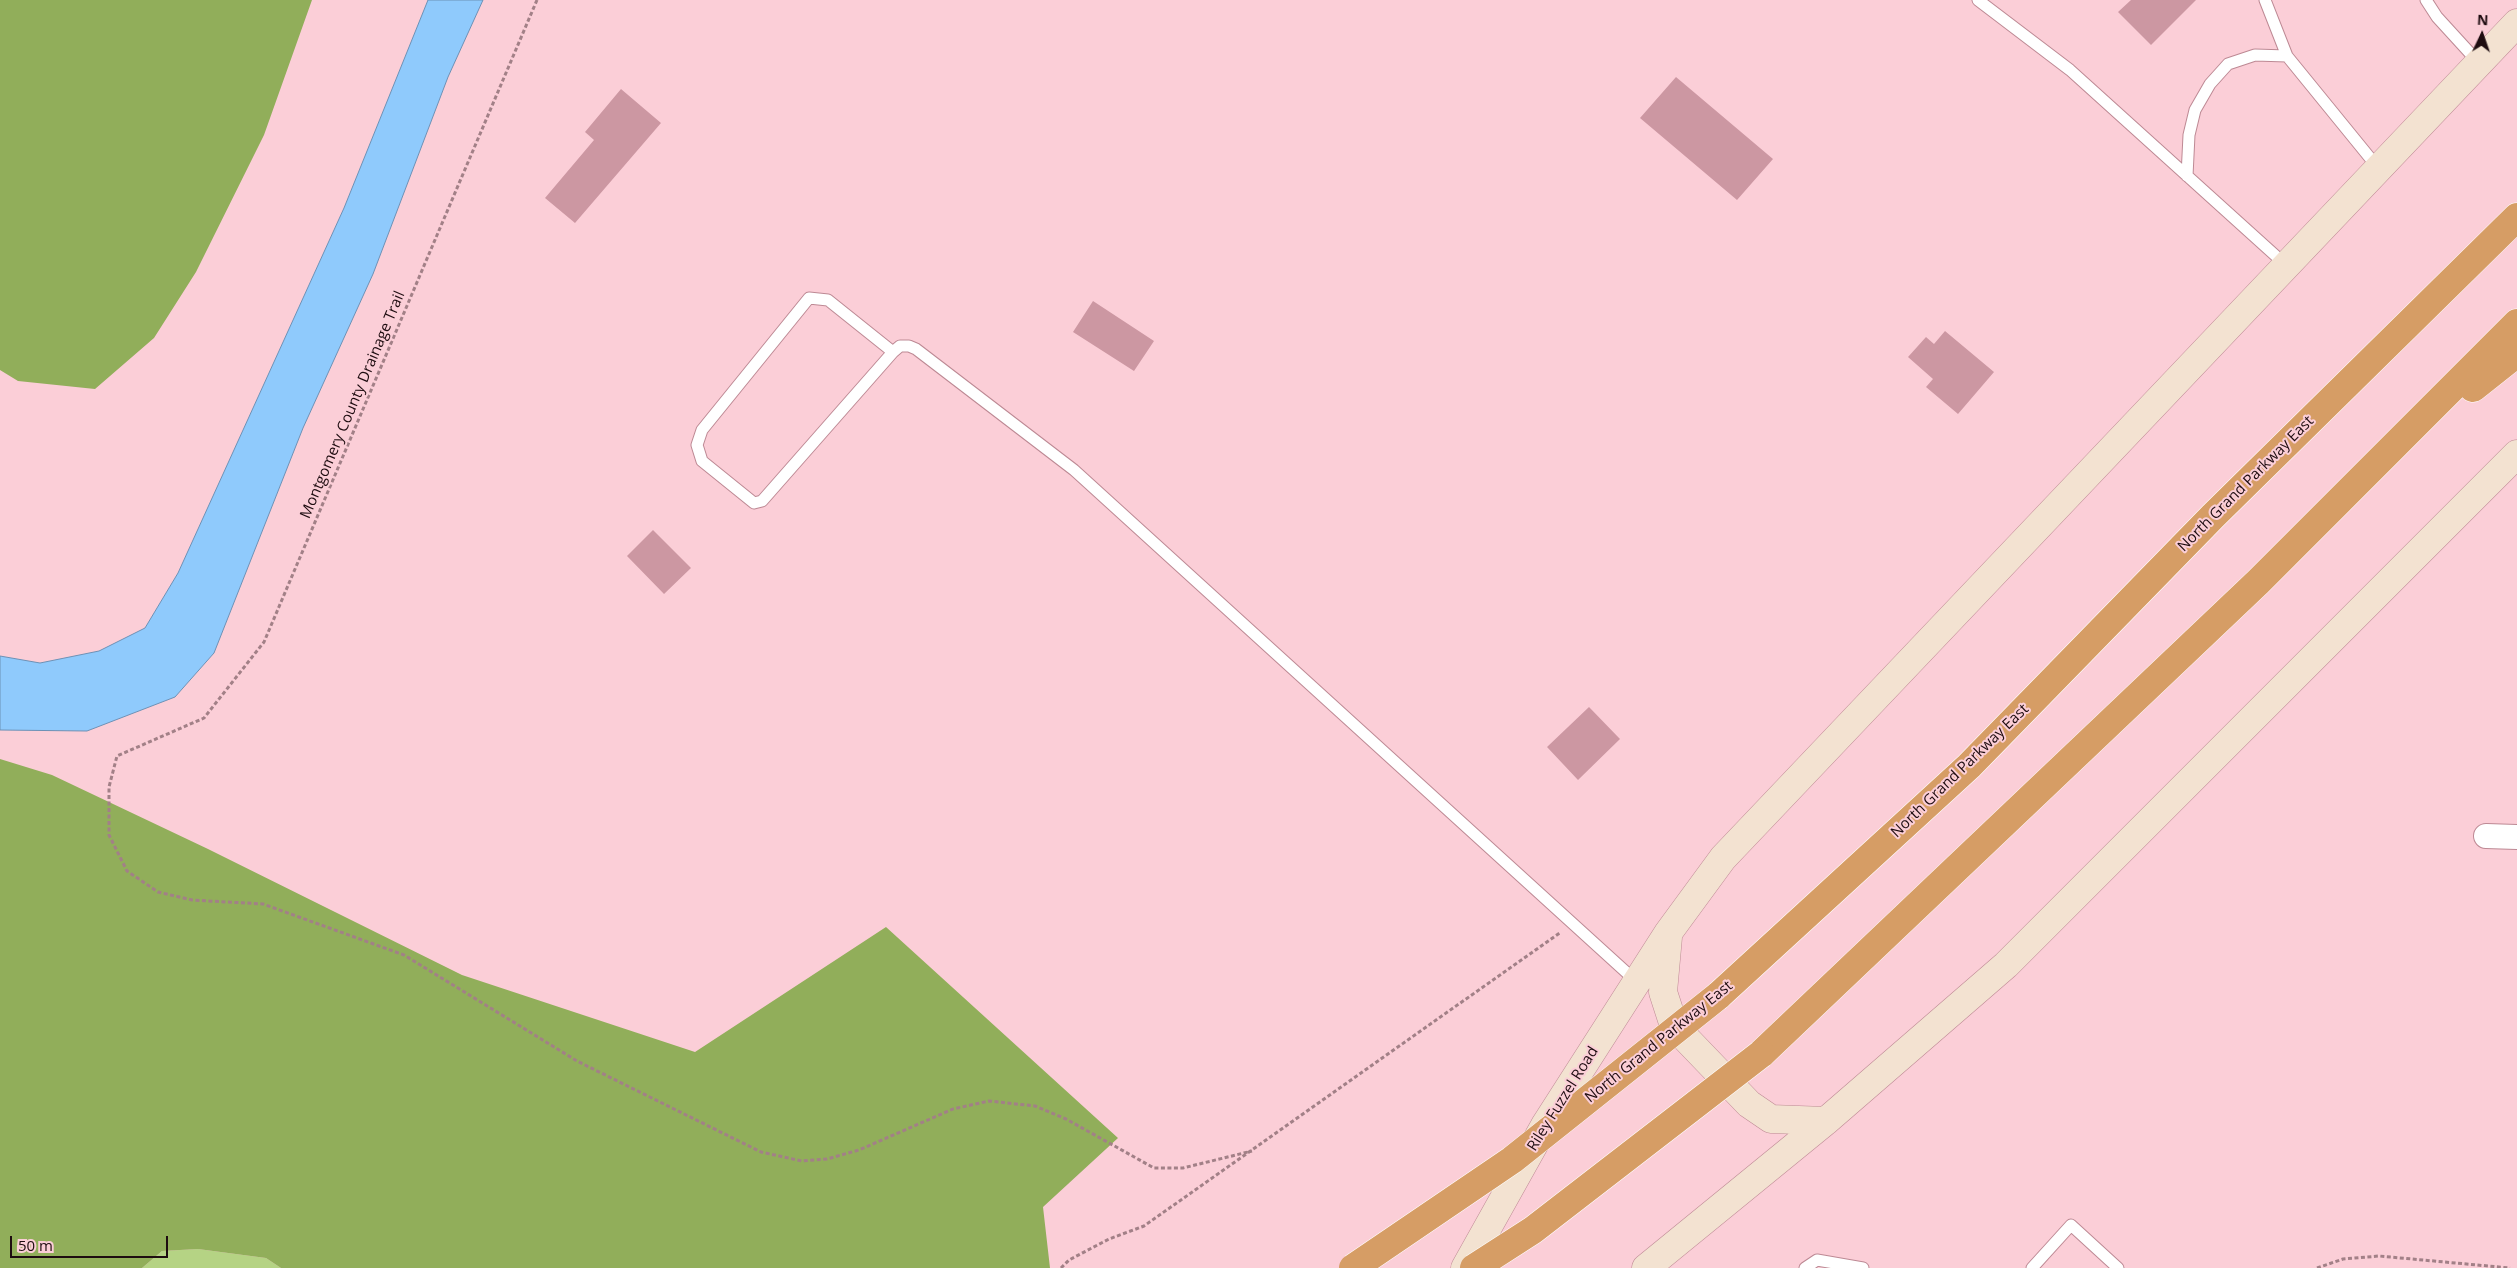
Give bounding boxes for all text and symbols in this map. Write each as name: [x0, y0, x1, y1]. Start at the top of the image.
north arrow: [2457, 10, 2507, 60]
text: N: [2477, 10, 2489, 29]
street label: Montgomery County Drainage Trail: [297, 289, 409, 521]
street label: North Grand Parkway East: [2174, 412, 2318, 556]
street label: North Grand Parkway East: [1887, 700, 2033, 842]
street label: North Grand Parkway East: [1582, 977, 1736, 1107]
street label: Riley Fuzzel Road: [1524, 1044, 1602, 1154]
scale bar: [12, 1226, 170, 1258]
text: 50 m: [18, 1235, 53, 1255]

